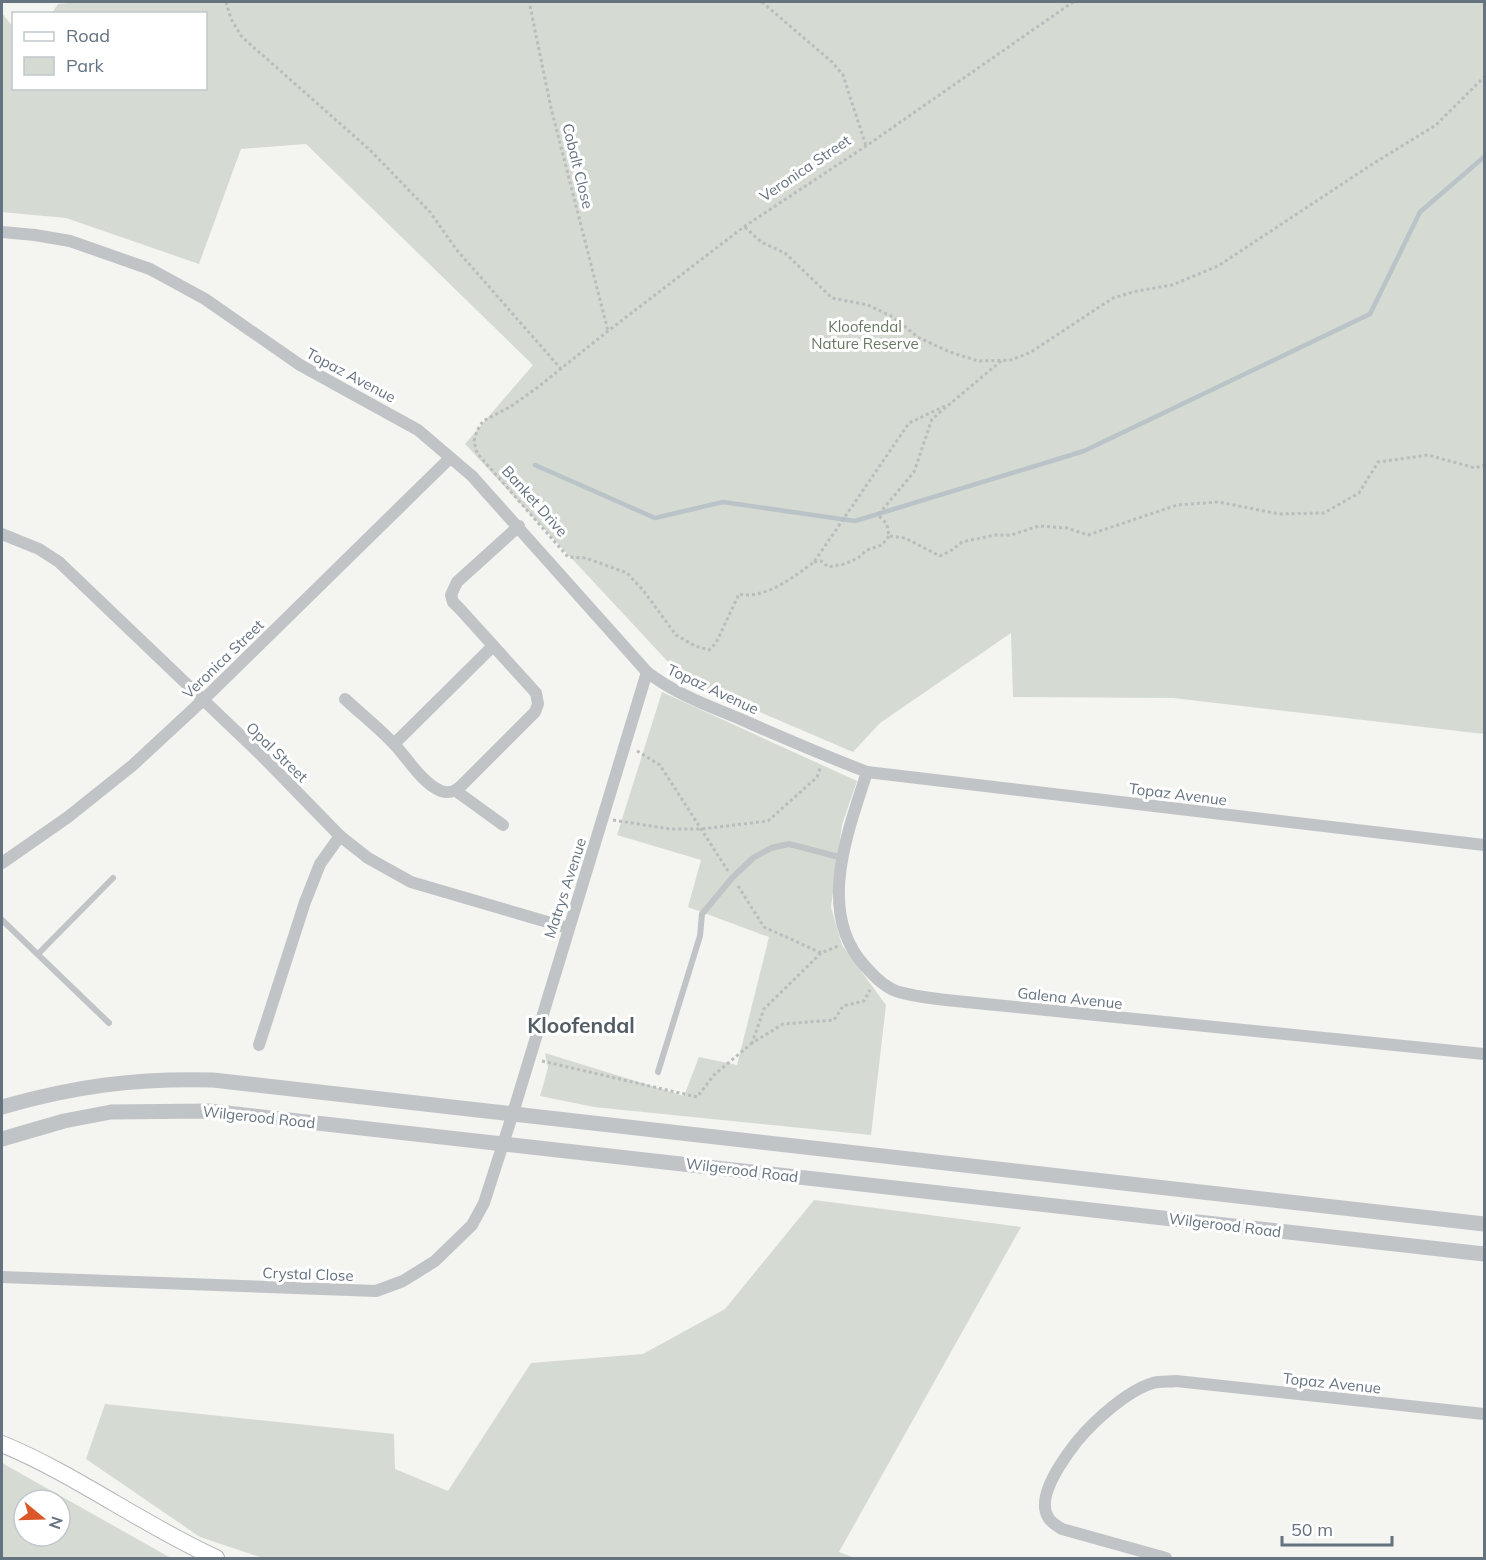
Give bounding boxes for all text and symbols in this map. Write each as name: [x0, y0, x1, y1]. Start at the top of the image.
legend: [12, 12, 207, 90]
text: Road: [66, 24, 110, 47]
text: Park: [66, 54, 105, 77]
street label: Cobalt Close: [558, 121, 598, 211]
street label: Veronica Street: [756, 131, 854, 205]
park label: Kloofendal Nature Reserve: [811, 317, 919, 353]
street label: Topaz Avenue: [303, 344, 399, 406]
street label: Banket Drive: [498, 462, 572, 540]
street label: Veronica Street: [178, 615, 268, 703]
street label: Topaz Avenue: [664, 660, 762, 718]
street label: Opal Street: [242, 718, 312, 786]
street label: Topaz Avenue: [1128, 779, 1228, 809]
street label: Matrys Avenue: [540, 835, 590, 941]
street label: Galena Avenue: [1016, 983, 1124, 1013]
district label: Kloofendal: [527, 1012, 635, 1038]
street label: Wilgerood Road: [202, 1102, 316, 1132]
street label: Wilgerood Road: [685, 1154, 799, 1186]
street label: Wilgerood Road: [1168, 1209, 1282, 1241]
street label: Crystal Close: [262, 1263, 354, 1285]
street label: Topaz Avenue: [1282, 1368, 1382, 1398]
north arrow: [12, 1488, 72, 1548]
scale bar: [1282, 1509, 1392, 1547]
text: N: [45, 1514, 68, 1532]
text: 50 m: [1291, 1518, 1333, 1541]

